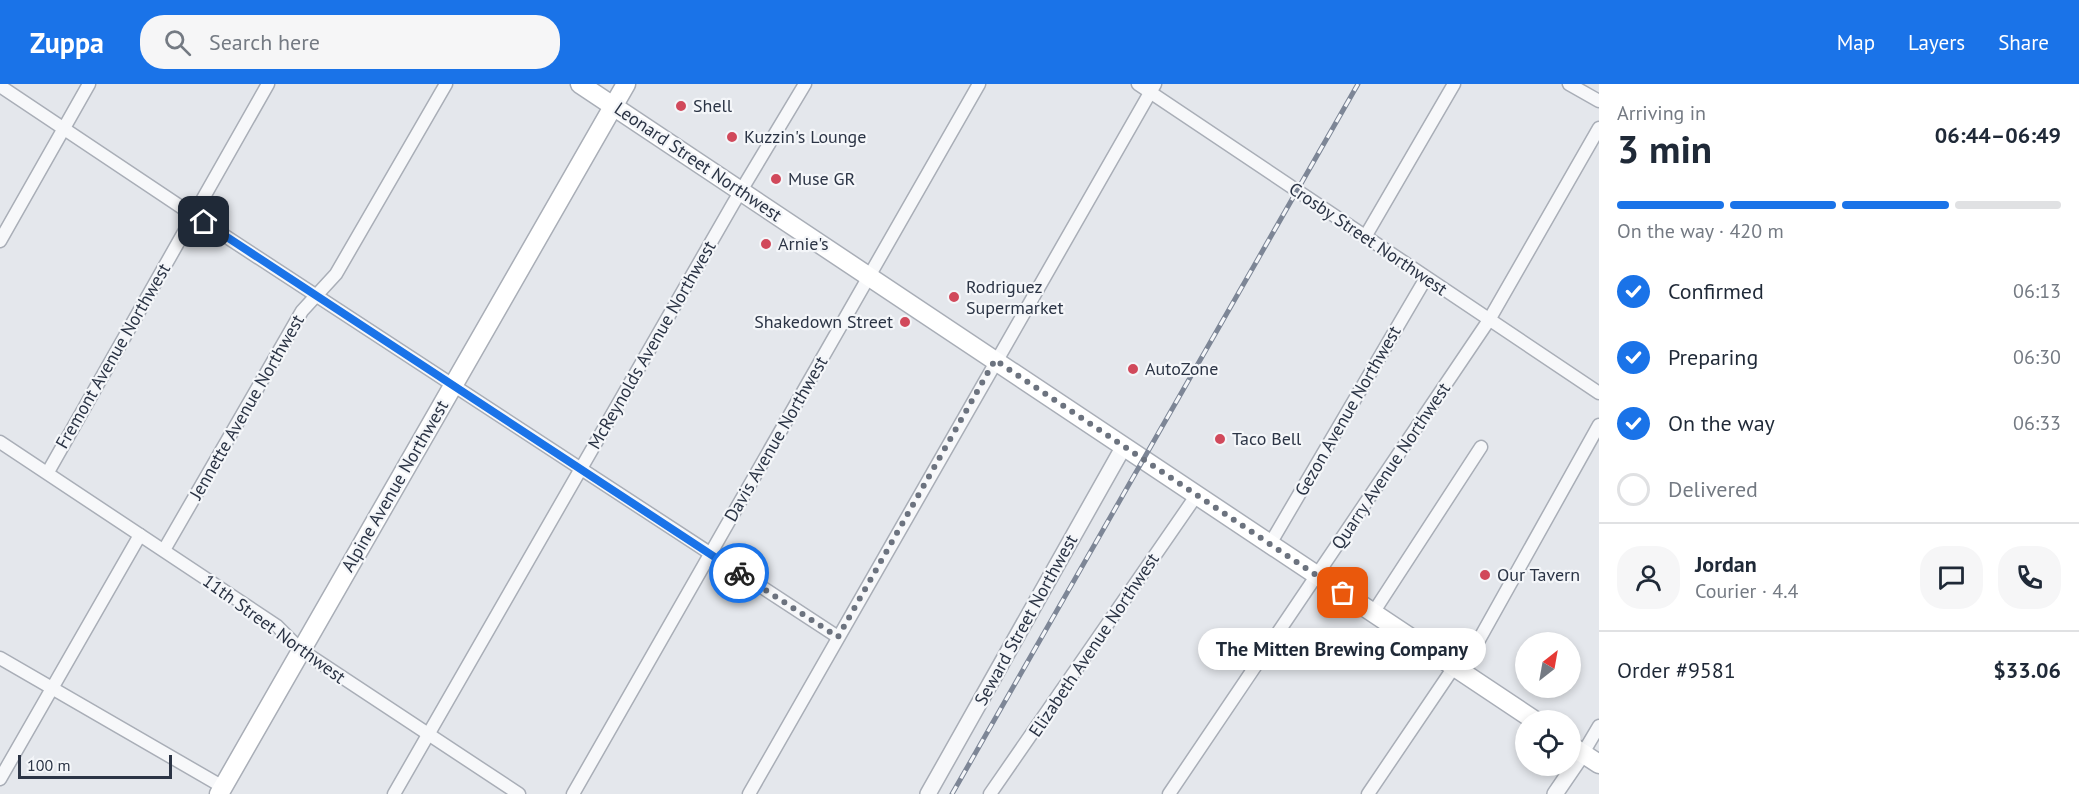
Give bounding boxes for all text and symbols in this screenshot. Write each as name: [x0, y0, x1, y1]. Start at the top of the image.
search box: [140, 15, 560, 69]
text: Zuppa: [30, 24, 104, 61]
icon: search: [161, 26, 194, 59]
text: Search here: [209, 28, 320, 56]
text: Map: [1837, 29, 1875, 56]
text: Layers: [1908, 29, 1965, 56]
text: Share: [1998, 29, 2049, 56]
place label: Shell: [693, 94, 733, 117]
street label: Leonard Street Northwest: [610, 97, 786, 226]
marker: Shell: [674, 99, 688, 113]
text: Arriving in: [1617, 100, 1706, 126]
text: 06:44–06:49: [1935, 121, 2061, 149]
text: 3 min: [1617, 123, 1712, 174]
place label: Kuzzin's Lounge: [744, 125, 866, 148]
marker: Kuzzin's Lounge: [725, 130, 739, 144]
place label: Muse GR: [788, 167, 855, 190]
marker: Muse GR: [769, 172, 783, 186]
street label: Crosby Street Northwest: [1285, 177, 1452, 300]
pin: [178, 196, 229, 247]
icon: home: [187, 205, 220, 238]
text: On the way · 420 m: [1617, 218, 1784, 244]
place label: Arnie's: [778, 232, 829, 255]
street label: McReynolds Avenue Northwest: [582, 236, 721, 453]
marker: Arnie's: [759, 237, 773, 251]
street label: Fremont Avenue Northwest: [50, 259, 175, 453]
place label: Rodriguez Supermarket: [966, 275, 1064, 319]
icon: check: [1617, 275, 1650, 308]
text: Confirmed: [1668, 277, 1764, 305]
text: 06:13: [2013, 278, 2061, 304]
marker: Rodriguez Supermarket: [947, 290, 961, 304]
street label: Jennette Avenue Northwest: [184, 310, 309, 504]
place label: Shakedown Street: [754, 310, 893, 333]
marker: Shakedown Street: [898, 315, 912, 329]
street label: Gezon Avenue Northwest: [1289, 322, 1406, 500]
icon: check: [1617, 341, 1650, 374]
text: Preparing: [1668, 343, 1758, 371]
text: 06:30: [2013, 344, 2061, 370]
street label: Davis Avenue Northwest: [719, 352, 832, 526]
place label: AutoZone: [1145, 357, 1218, 380]
marker: AutoZone: [1126, 362, 1140, 376]
street label: Quarry Avenue Northwest: [1326, 378, 1455, 554]
street label: Alpine Avenue Northwest: [336, 396, 453, 576]
icon: check: [1617, 407, 1650, 440]
text: On the way: [1668, 409, 1775, 437]
text: 06:33: [2013, 410, 2061, 436]
place label: Taco Bell: [1232, 427, 1302, 450]
marker: Taco Bell: [1213, 432, 1227, 446]
text: Delivered: [1668, 475, 1758, 503]
street label: Seward Street Northwest: [969, 530, 1082, 709]
courier: [709, 543, 769, 603]
button: person: [1617, 546, 1680, 609]
button: chat: [1920, 546, 1983, 609]
button: phone: [1998, 546, 2061, 609]
street label: Elizabeth Avenue Northwest: [1023, 548, 1164, 741]
text: Jordan: [1695, 550, 1757, 578]
icon: bike: [723, 557, 756, 590]
place label: Our Tavern: [1497, 563, 1580, 586]
pin: [1317, 567, 1368, 618]
marker: Our Tavern: [1478, 568, 1492, 582]
street label: 11th Street Northwest: [198, 569, 350, 688]
icon: bag: [1326, 576, 1359, 609]
text: Courier · 4.4: [1695, 578, 1798, 604]
callout: The Mitten Brewing Company: [1199, 629, 1487, 671]
north arrow: [1515, 632, 1581, 698]
map controls: [1515, 632, 1581, 776]
text: The Mitten Brewing Company: [1216, 636, 1468, 662]
text: Order #9581: [1617, 656, 1736, 684]
text: $33.06: [1993, 656, 2061, 684]
button: locate: [1515, 710, 1581, 776]
scale bar: [18, 752, 172, 780]
text: 100 m: [27, 755, 70, 775]

